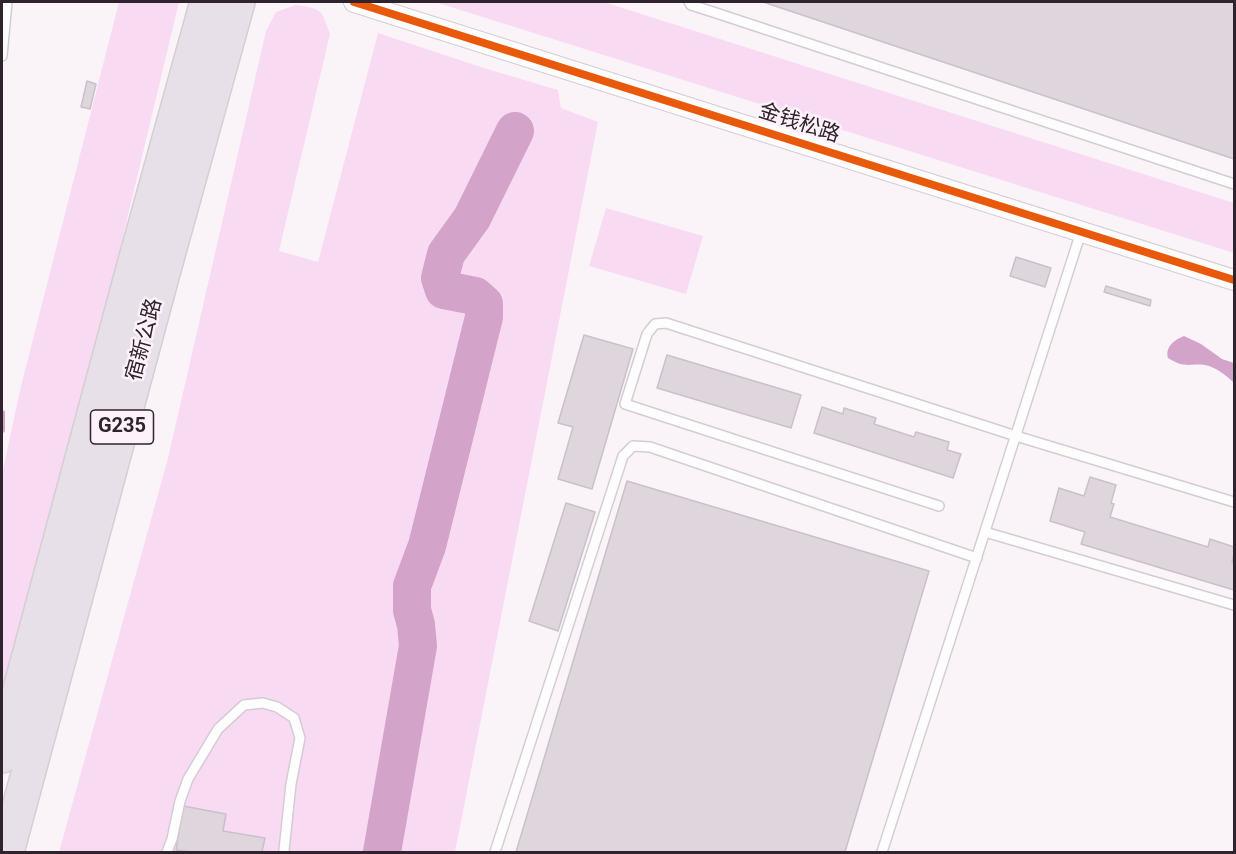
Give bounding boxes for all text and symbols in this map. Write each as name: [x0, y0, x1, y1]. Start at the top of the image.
street label: 金钱松路: [755, 99, 843, 149]
street label: 宿新公路: [122, 296, 168, 384]
road number: G235: [90, 410, 154, 444]

